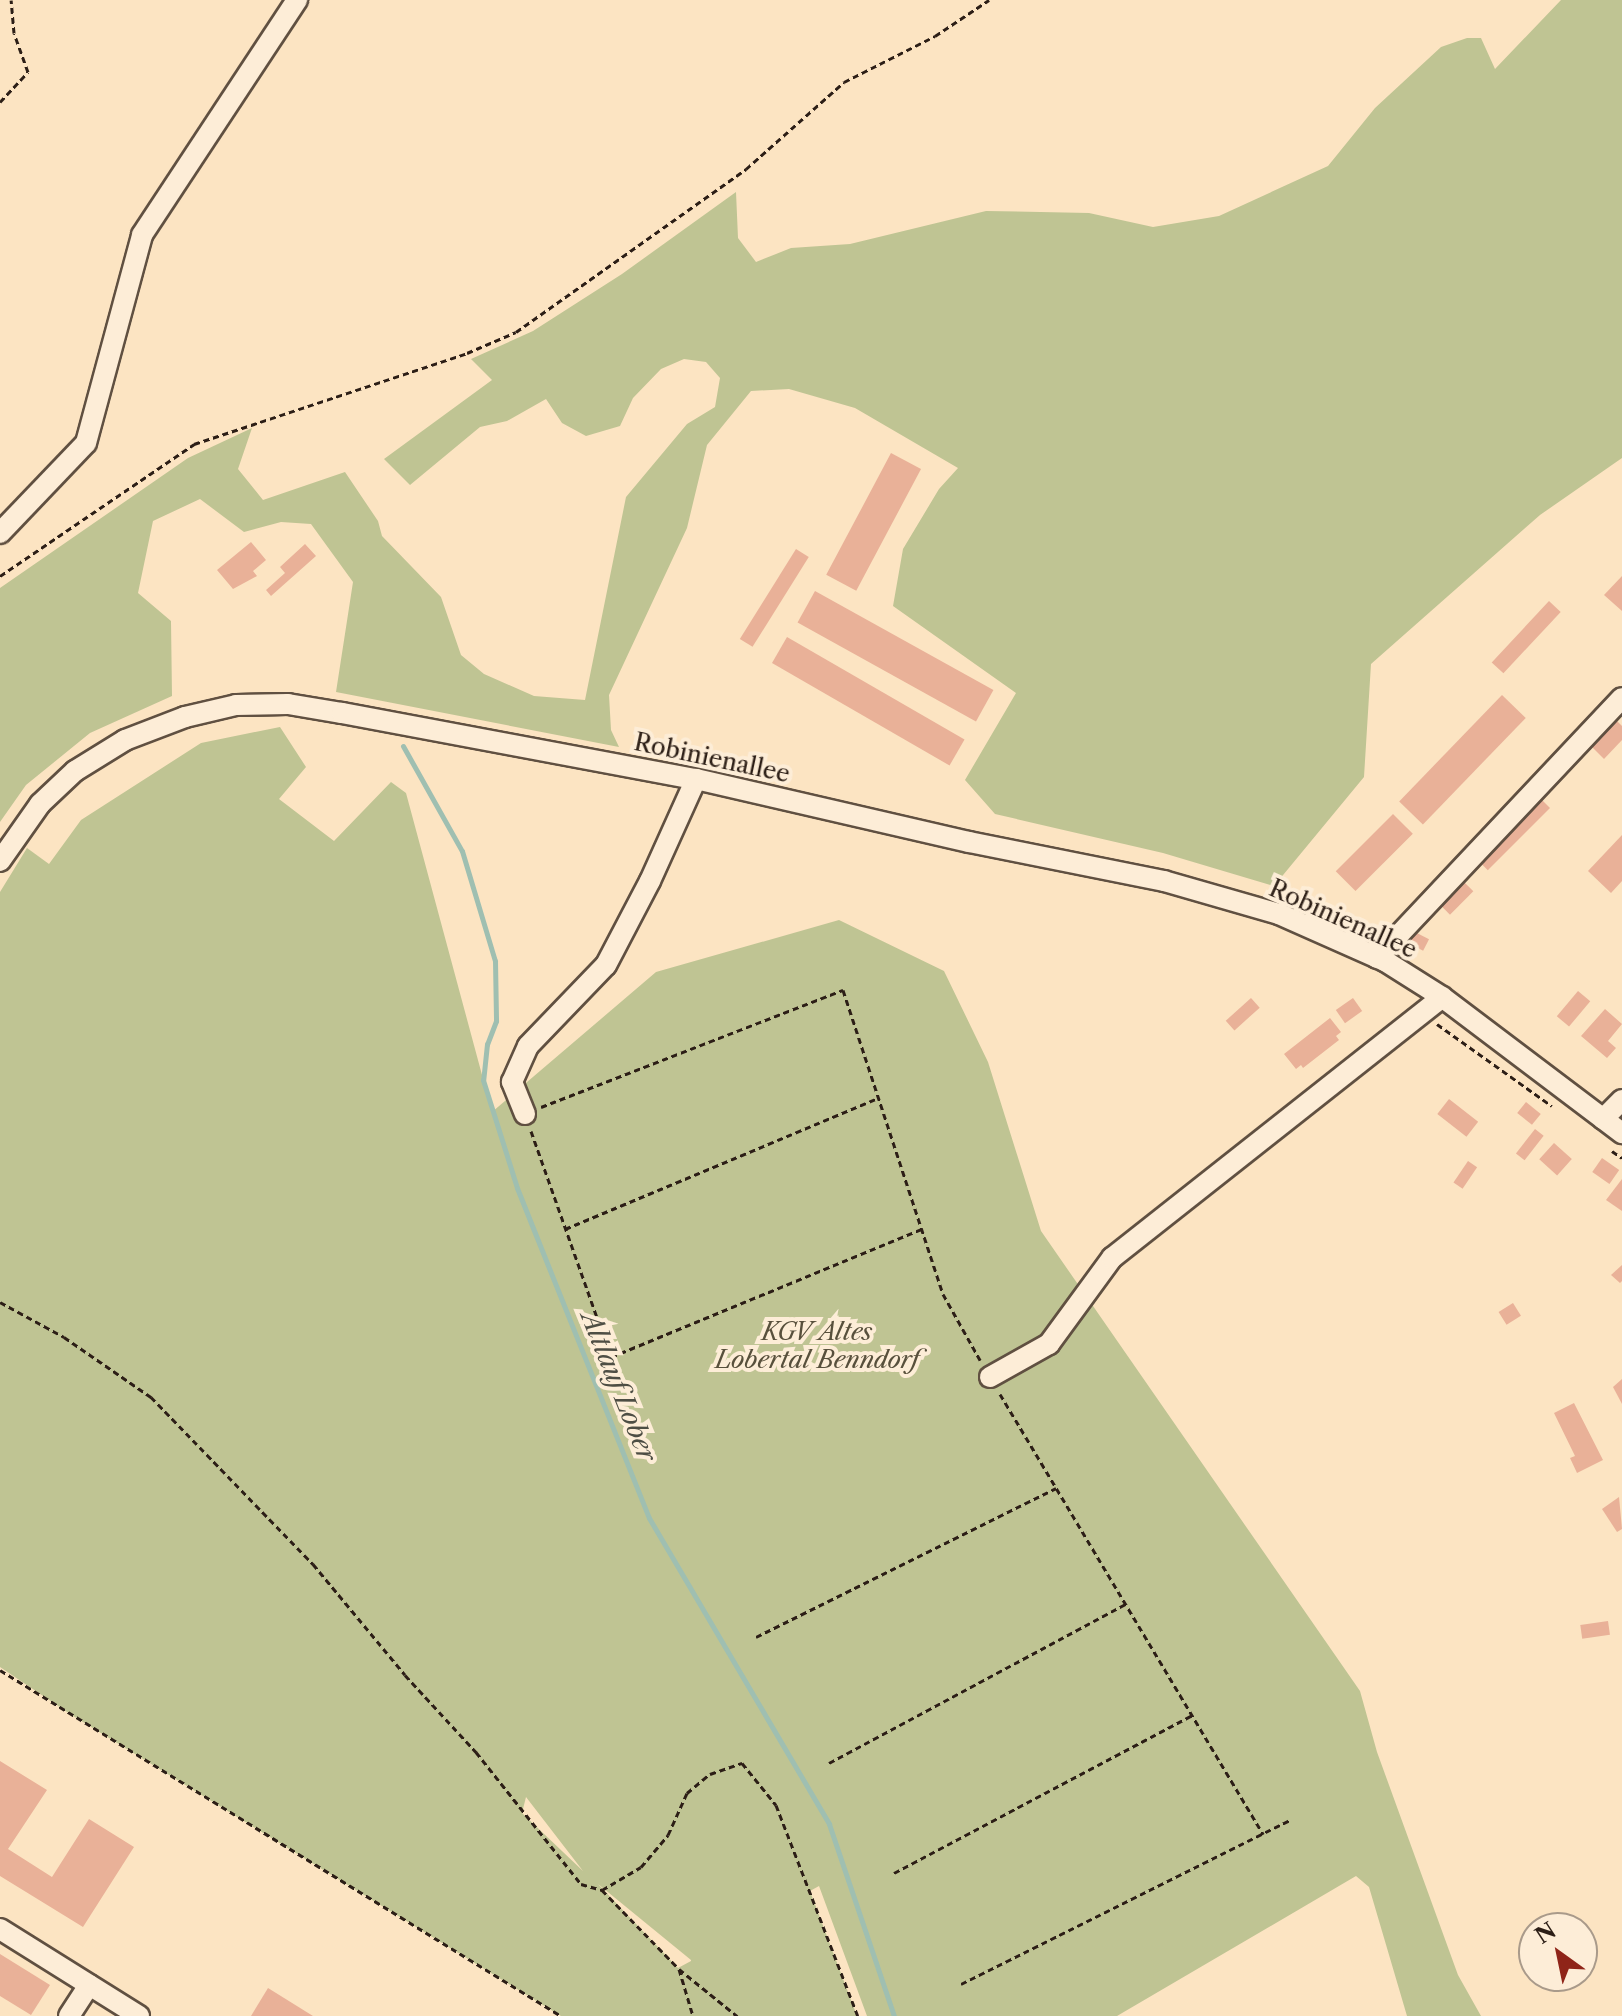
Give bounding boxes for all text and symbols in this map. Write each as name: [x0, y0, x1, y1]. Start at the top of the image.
street label: Robinienallee: [632, 727, 792, 789]
street label: Robinienallee: [1265, 874, 1421, 964]
water label: Altlauf Lober: [574, 1307, 662, 1467]
park label: KGV Altes Lobertal Benndorf: [715, 1318, 919, 1374]
north arrow: [1518, 1912, 1598, 1992]
text: N: [1530, 1917, 1561, 1950]

